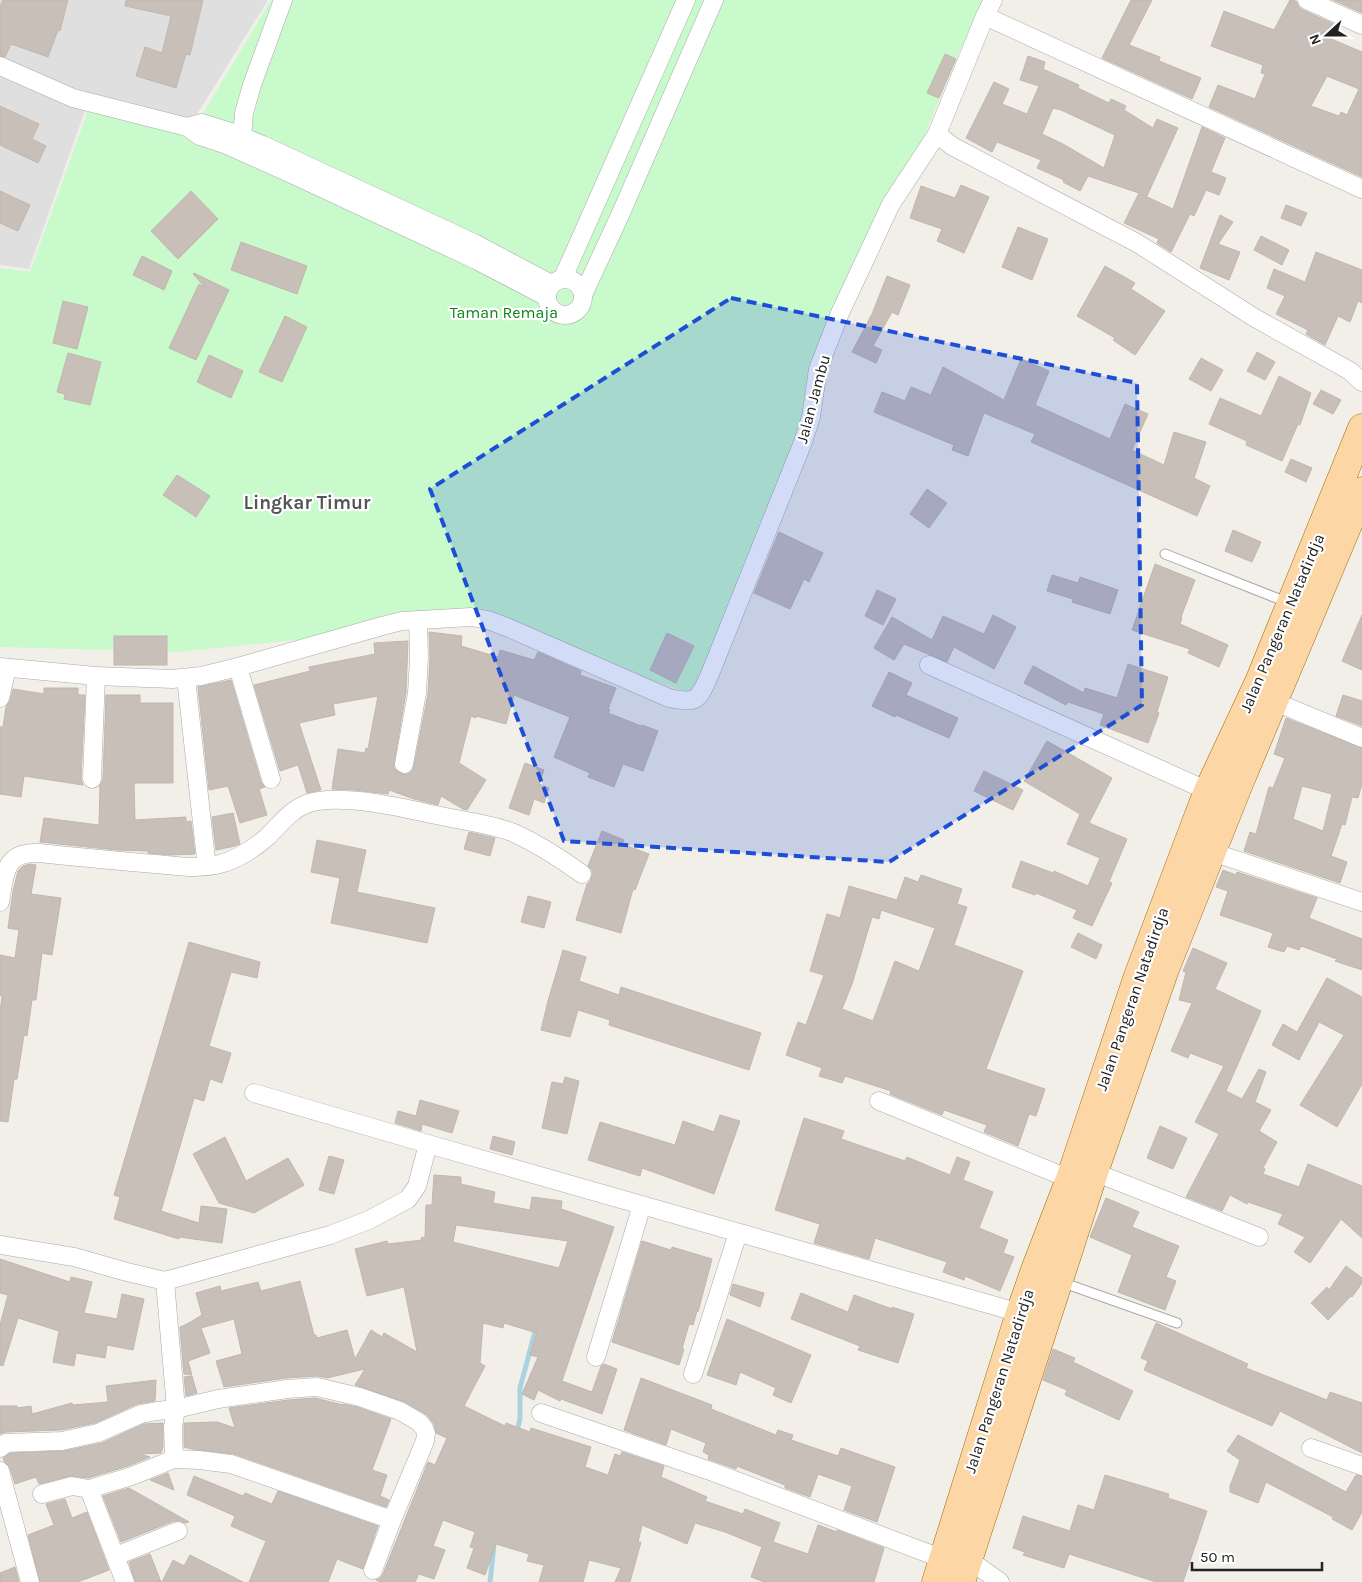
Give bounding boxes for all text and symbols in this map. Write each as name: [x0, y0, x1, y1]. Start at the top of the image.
north arrow: [1302, 10, 1352, 60]
text: N: [1306, 32, 1325, 47]
park label: Taman Remaja: [450, 303, 558, 322]
street label: Jalan Jambu: [792, 352, 834, 446]
district label: Lingkar Timur: [244, 492, 371, 514]
street label: Jalan Pangeran Natadirdja: [1236, 531, 1328, 715]
street label: Jalan Pangeran Natadirdja: [1092, 905, 1172, 1093]
street label: Jalan Pangeran Natadirdja: [960, 1287, 1038, 1475]
scale bar: [1192, 1540, 1322, 1572]
text: 50 m: [1200, 1548, 1235, 1566]

